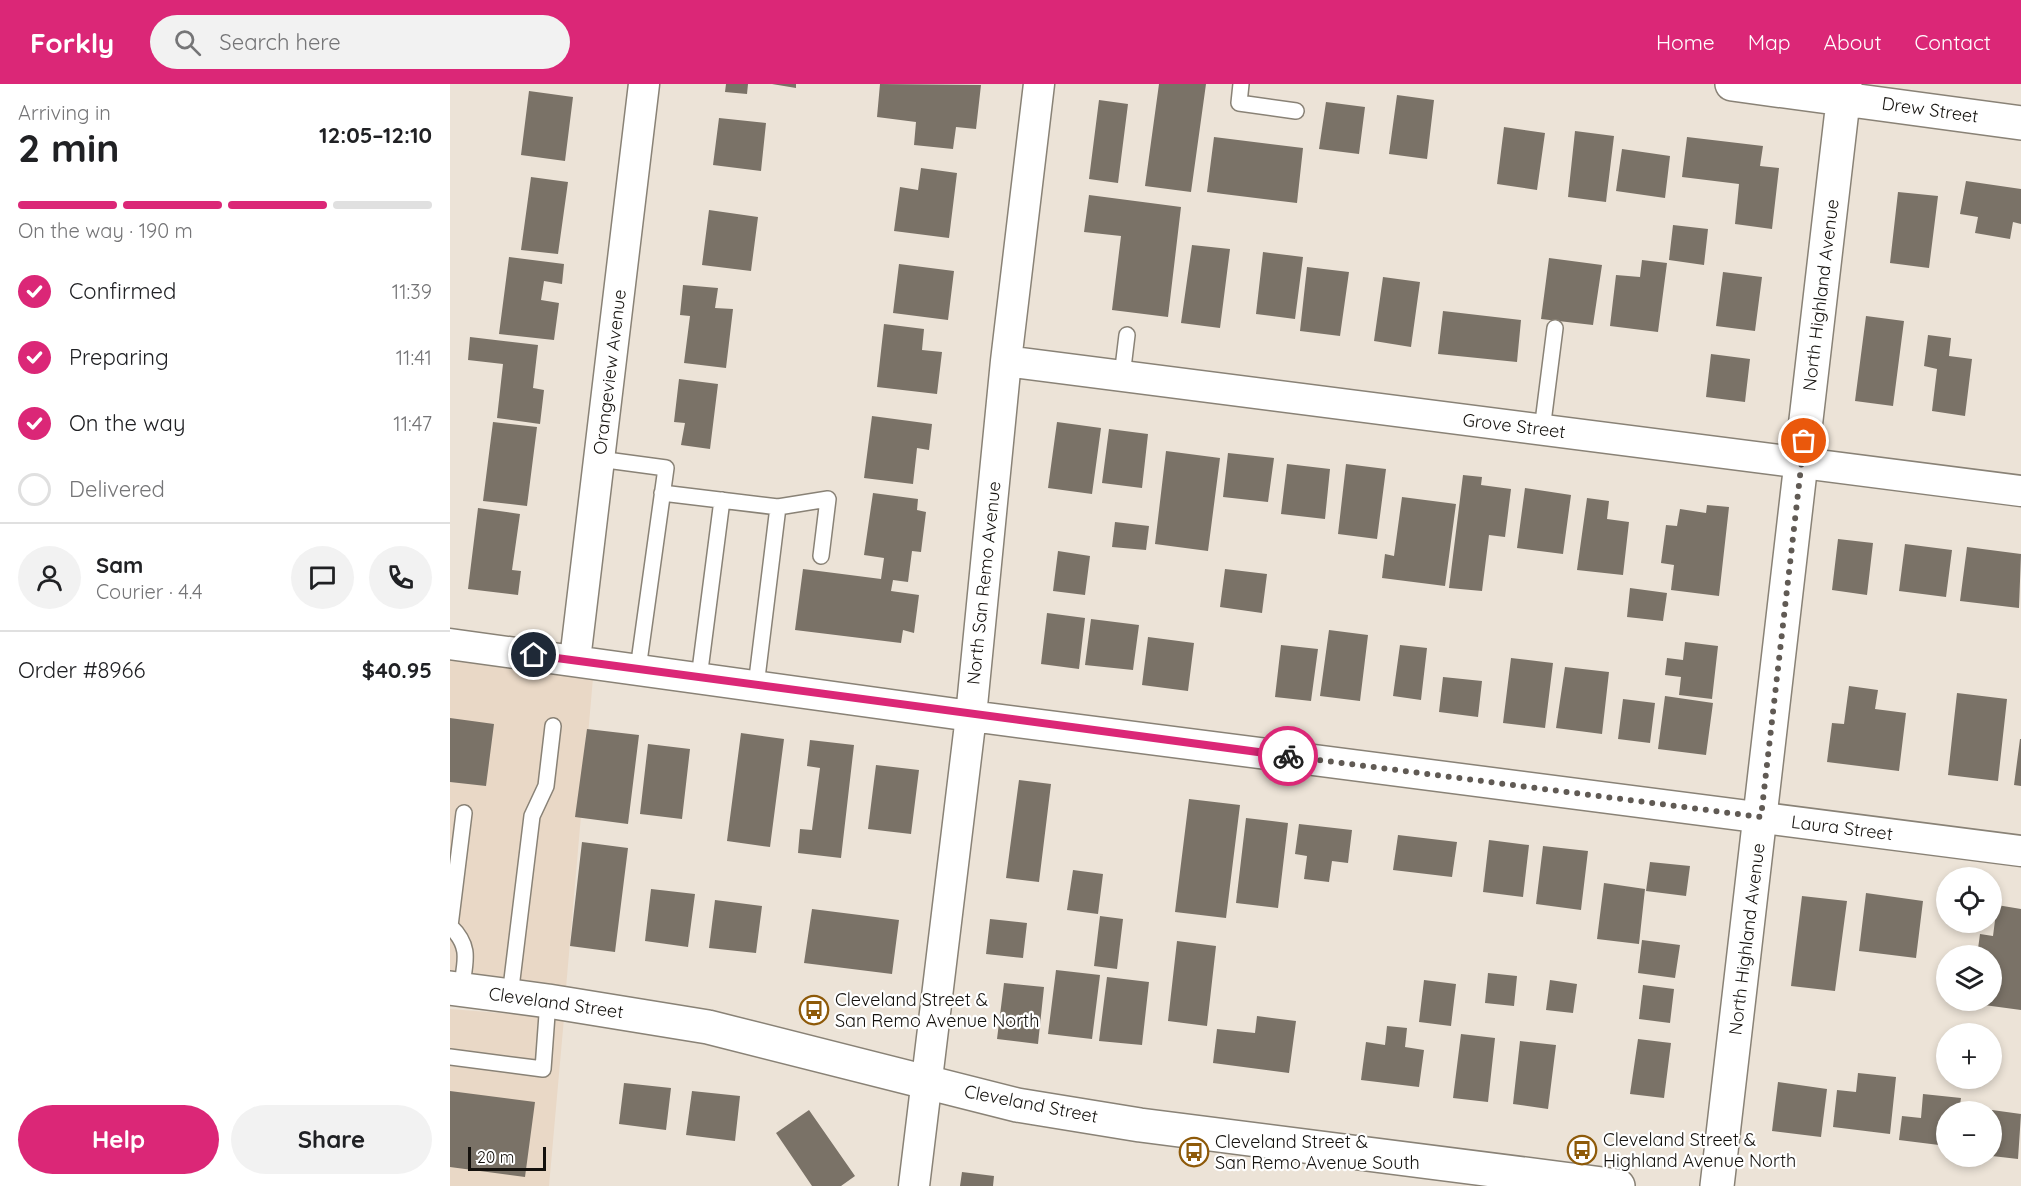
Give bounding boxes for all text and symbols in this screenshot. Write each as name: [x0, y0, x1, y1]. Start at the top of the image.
search box: [150, 15, 570, 69]
text: Forkly: [30, 25, 114, 60]
icon: search: [171, 26, 204, 59]
text: Search here: [219, 28, 341, 56]
text: Home: [1656, 29, 1715, 55]
text: Map: [1748, 29, 1791, 55]
text: About: [1824, 29, 1882, 55]
text: Contact: [1915, 29, 1991, 55]
street label: Drew Street: [1880, 91, 1980, 128]
text: Arriving in: [18, 100, 111, 125]
text: 12:05–12:10: [319, 121, 432, 149]
text: 2 min: [18, 123, 120, 172]
street label: North Highland Avenue: [1797, 198, 1844, 392]
text: On the way · 190 m: [18, 218, 193, 243]
icon: check: [18, 275, 51, 308]
text: Confirmed: [69, 277, 176, 305]
text: 11:39: [392, 279, 432, 304]
street label: Orangeview Avenue: [588, 288, 631, 456]
icon: check: [18, 341, 51, 374]
text: Preparing: [69, 343, 169, 371]
text: 11:41: [396, 345, 432, 370]
icon: check: [18, 407, 51, 440]
street label: Grove Street: [1461, 408, 1567, 443]
text: On the way: [69, 409, 185, 437]
text: 11:47: [393, 411, 432, 436]
pin: [1778, 415, 1829, 466]
icon: bag: [1787, 424, 1820, 457]
text: Delivered: [69, 475, 165, 503]
street label: North San Remo Avenue: [961, 480, 1006, 686]
button: person: [18, 546, 81, 609]
button: chat: [291, 546, 354, 609]
button: phone: [369, 546, 432, 609]
text: Sam: [96, 551, 143, 579]
text: Courier · 4.4: [96, 579, 202, 604]
pin: [508, 629, 559, 680]
icon: home: [517, 638, 550, 671]
text: Order #8966: [18, 656, 145, 684]
text: $40.95: [362, 656, 432, 684]
courier: [1258, 726, 1318, 786]
icon: bike: [1272, 740, 1305, 773]
street label: Laura Street: [1790, 810, 1894, 845]
street label: North Highland Avenue: [1723, 842, 1770, 1036]
map controls: [1936, 867, 2002, 1167]
button: locate: [1936, 867, 2002, 933]
button: layers: [1936, 945, 2002, 1011]
street label: Cleveland Street: [487, 982, 625, 1023]
place label: Cleveland Street & San Remo Avenue North: [835, 988, 1039, 1032]
bus stop icon: Cleveland Street & San Remo Avenue North: [798, 994, 830, 1026]
button: +: [1936, 1023, 2002, 1089]
street label: Cleveland Street: [962, 1079, 1100, 1128]
button: −: [1936, 1101, 2002, 1167]
button: Help: [18, 1105, 219, 1174]
button: Share: [231, 1105, 432, 1174]
place label: Cleveland Street & Highland Avenue North: [1603, 1128, 1796, 1172]
place label: Cleveland Street & San Remo Avenue South: [1215, 1130, 1420, 1174]
bus stop icon: Cleveland Street & Highland Avenue North: [1566, 1134, 1598, 1166]
bus stop icon: Cleveland Street & San Remo Avenue South: [1178, 1136, 1210, 1168]
scale bar: [468, 1144, 546, 1172]
text: 20 m: [477, 1147, 514, 1167]

